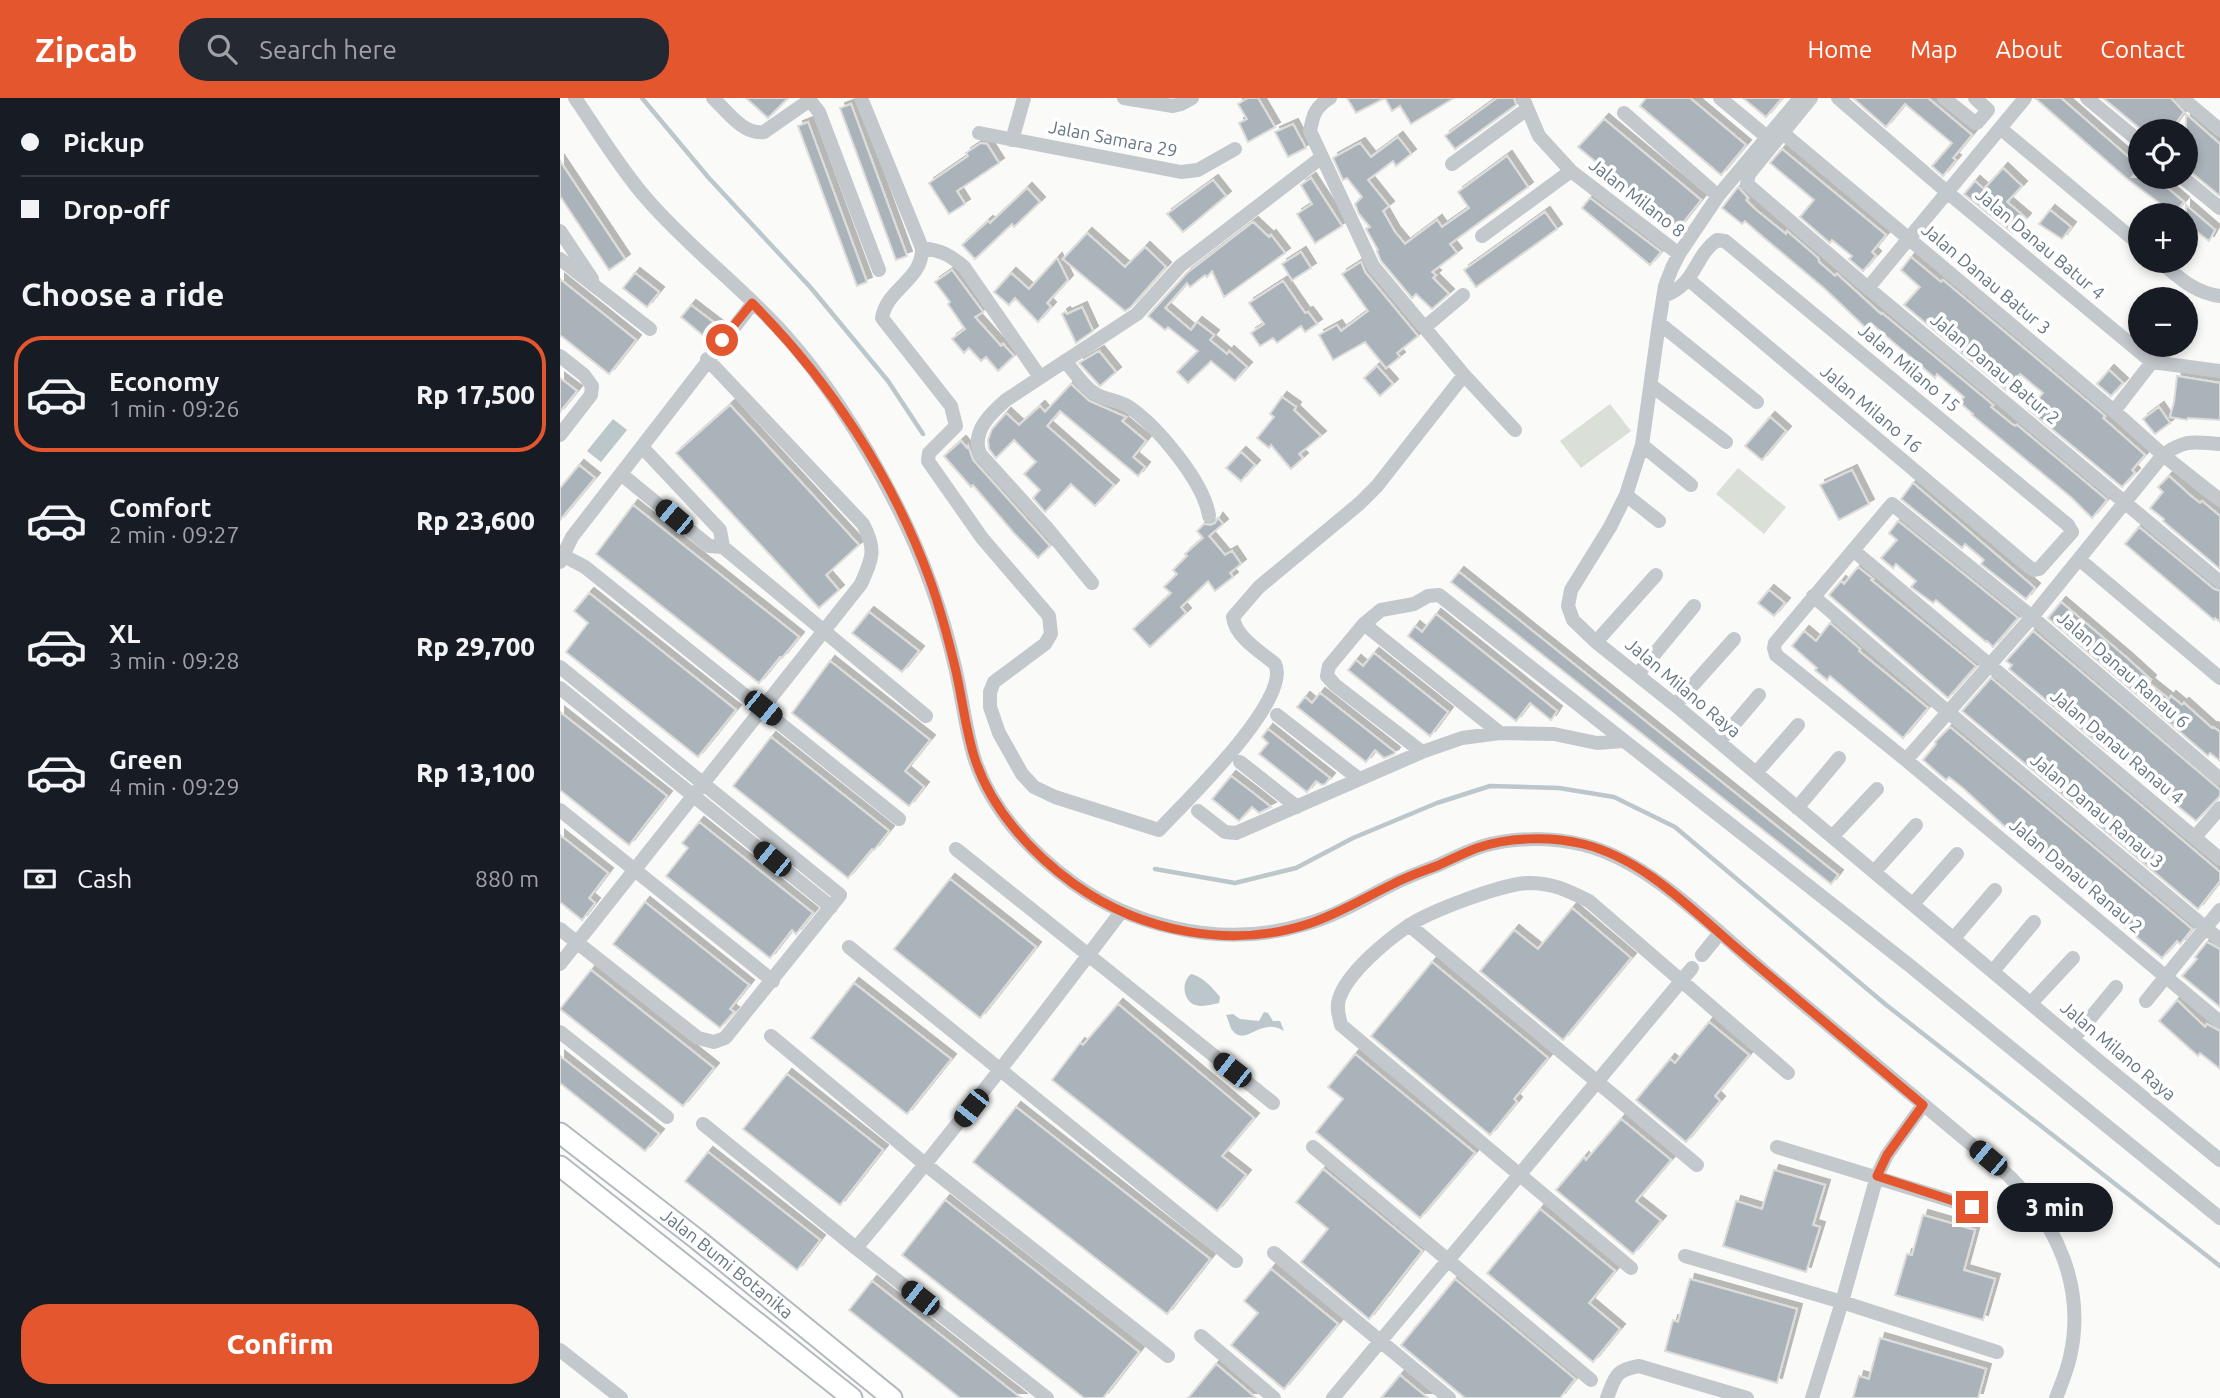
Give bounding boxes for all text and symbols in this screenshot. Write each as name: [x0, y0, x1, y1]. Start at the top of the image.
search box: [179, 18, 669, 81]
icon: search: [203, 30, 241, 68]
text: Zipcab: [35, 31, 137, 68]
text: Search here: [259, 35, 397, 64]
text: Home: [1807, 36, 1872, 63]
text: Map: [1910, 36, 1957, 63]
text: About: [1995, 36, 2062, 63]
text: Contact: [2100, 36, 2185, 63]
street label: Jalan Samara 29: [1047, 116, 1179, 160]
map controls: [2128, 119, 2198, 357]
button: locate: [2128, 119, 2198, 189]
text: Pickup: [63, 128, 145, 157]
street label: Jalan Milano 8: [1586, 154, 1689, 241]
street label: Jalan Danau Batur 4: [1972, 184, 2109, 303]
text: Drop-off: [63, 195, 170, 224]
button: +: [2128, 203, 2198, 273]
street label: Jalan Danau Batur 3: [1918, 219, 2055, 338]
text: Choose a ride: [21, 276, 224, 312]
button: −: [2128, 287, 2198, 357]
street label: Jalan Danau Batur 2: [1927, 309, 2064, 428]
street label: Jalan Milano 15: [1855, 319, 1964, 415]
route start: [706, 324, 738, 356]
street label: Jalan Milano 16: [1817, 360, 1926, 456]
icon: car: [25, 363, 88, 426]
text: Economy: [109, 367, 219, 396]
text: Rp 17,500: [416, 380, 535, 409]
text: 1 min · 09:26: [109, 396, 240, 421]
icon: car: [25, 489, 88, 552]
text: Comfort: [109, 493, 212, 522]
car: [652, 495, 697, 539]
text: Rp 23,600: [416, 506, 535, 535]
text: 2 min · 09:27: [109, 522, 240, 547]
street label: Jalan Danau Ranau 6: [2054, 607, 2193, 732]
icon: car: [25, 615, 88, 678]
text: XL: [109, 619, 140, 648]
text: Rp 29,700: [416, 632, 535, 661]
street label: Jalan Milano Raya: [1622, 633, 1745, 741]
text: 3 min · 09:28: [109, 648, 240, 673]
street label: Jalan Danau Ranau 4: [2047, 685, 2188, 808]
car: [741, 687, 786, 729]
icon: car: [25, 741, 88, 804]
text: Green: [109, 745, 183, 774]
street label: Jalan Danau Ranau 3: [2027, 749, 2168, 872]
text: Rp 13,100: [416, 758, 535, 787]
text: 4 min · 09:29: [109, 774, 240, 799]
street label: Jalan Danau Ranau 2: [2006, 814, 2147, 937]
car: [750, 838, 795, 880]
icon: cash: [21, 860, 59, 898]
text: Cash: [77, 864, 132, 893]
text: 880 m: [475, 866, 539, 891]
street label: Jalan Milano Raya: [2057, 996, 2180, 1104]
car: [1209, 1049, 1256, 1091]
car: [950, 1085, 993, 1131]
car: [1966, 1136, 2011, 1180]
callout: 3 min: [1996, 1182, 2112, 1232]
route end: [1956, 1191, 1988, 1223]
text: 3 min: [2026, 1195, 2084, 1220]
street label: Jalan Bumi Botanika: [657, 1204, 797, 1322]
car: [897, 1277, 944, 1319]
button: Confirm: [21, 1304, 539, 1384]

